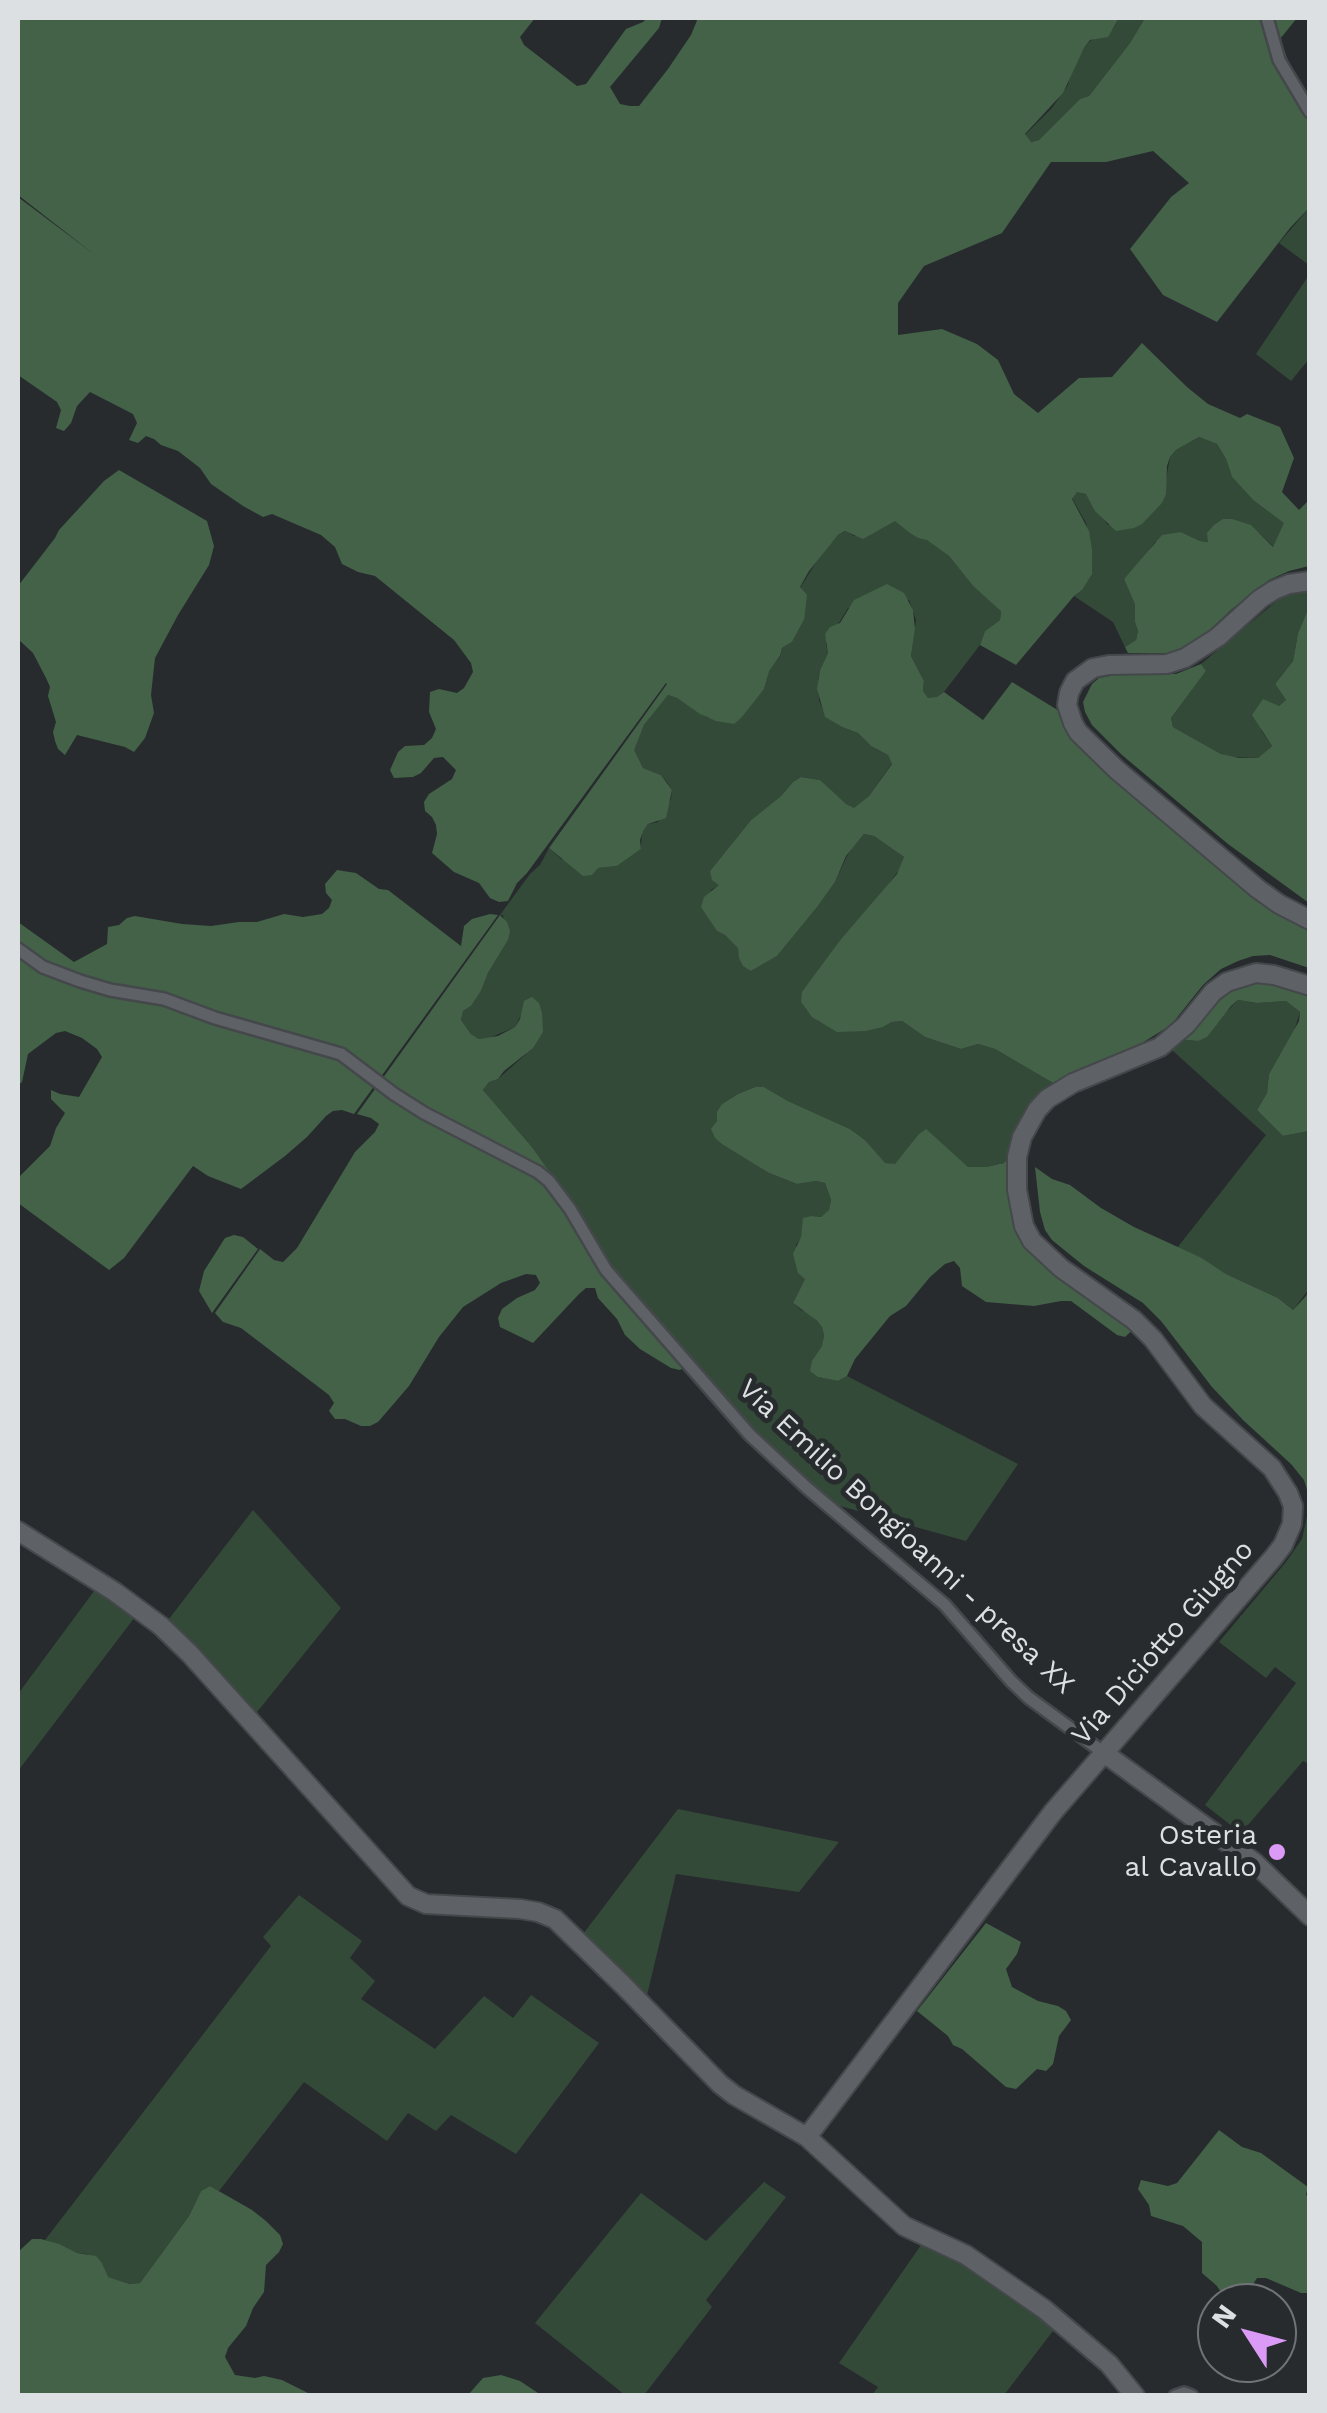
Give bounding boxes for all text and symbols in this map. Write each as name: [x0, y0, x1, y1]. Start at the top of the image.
street label: Via Emilio Bongioanni - presa XX: [731, 1372, 1081, 1702]
street label: Via Diciotto Giugno: [1065, 1534, 1261, 1752]
place label: Osteria al Cavallo: [1124, 1819, 1257, 1885]
marker: Osteria al Cavallo: [1266, 1841, 1288, 1863]
north arrow: [1197, 2283, 1297, 2383]
text: N: [1204, 2298, 1243, 2334]

